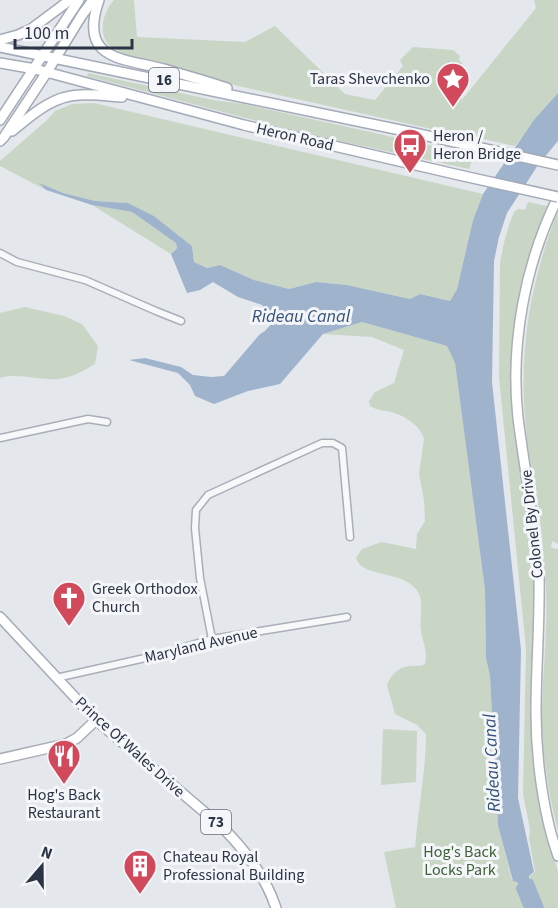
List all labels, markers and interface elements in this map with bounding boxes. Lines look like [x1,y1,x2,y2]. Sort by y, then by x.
scale bar [15,12,132,50]
text: 100 m [24,21,69,46]
place icon: Taras Shevchenko [435,61,471,108]
road number: 16 [149,68,179,92]
place label: Taras Shevchenko [310,68,430,90]
street label: Heron Road [254,117,336,157]
place label: Heron / Heron Bridge [433,125,521,165]
bus stop icon: Heron / Heron Bridge [392,127,428,174]
water label: Rideau Canal [252,304,351,329]
street label: Colonel By Drive [515,469,549,579]
place label: Greek Orthodox Church [92,578,198,618]
church icon: Greek Orthodox Church [51,580,87,627]
street label: Maryland Avenue [142,621,260,669]
street label: Prince Of Wales Drive [70,692,190,802]
water label: Rideau Canal [477,713,507,813]
restaurant icon: Hog's Back Restaurant [46,738,82,785]
place label: Hog's Back Restaurant [27,784,101,824]
road number: 73 [201,810,231,834]
north arrow [12,836,72,896]
text: N [38,841,56,865]
park label: Hog's Back Locks Park [423,841,497,881]
place label: Chateau Royal Professional Building [163,846,304,886]
building icon: Chateau Royal Professional Building [122,848,158,895]

